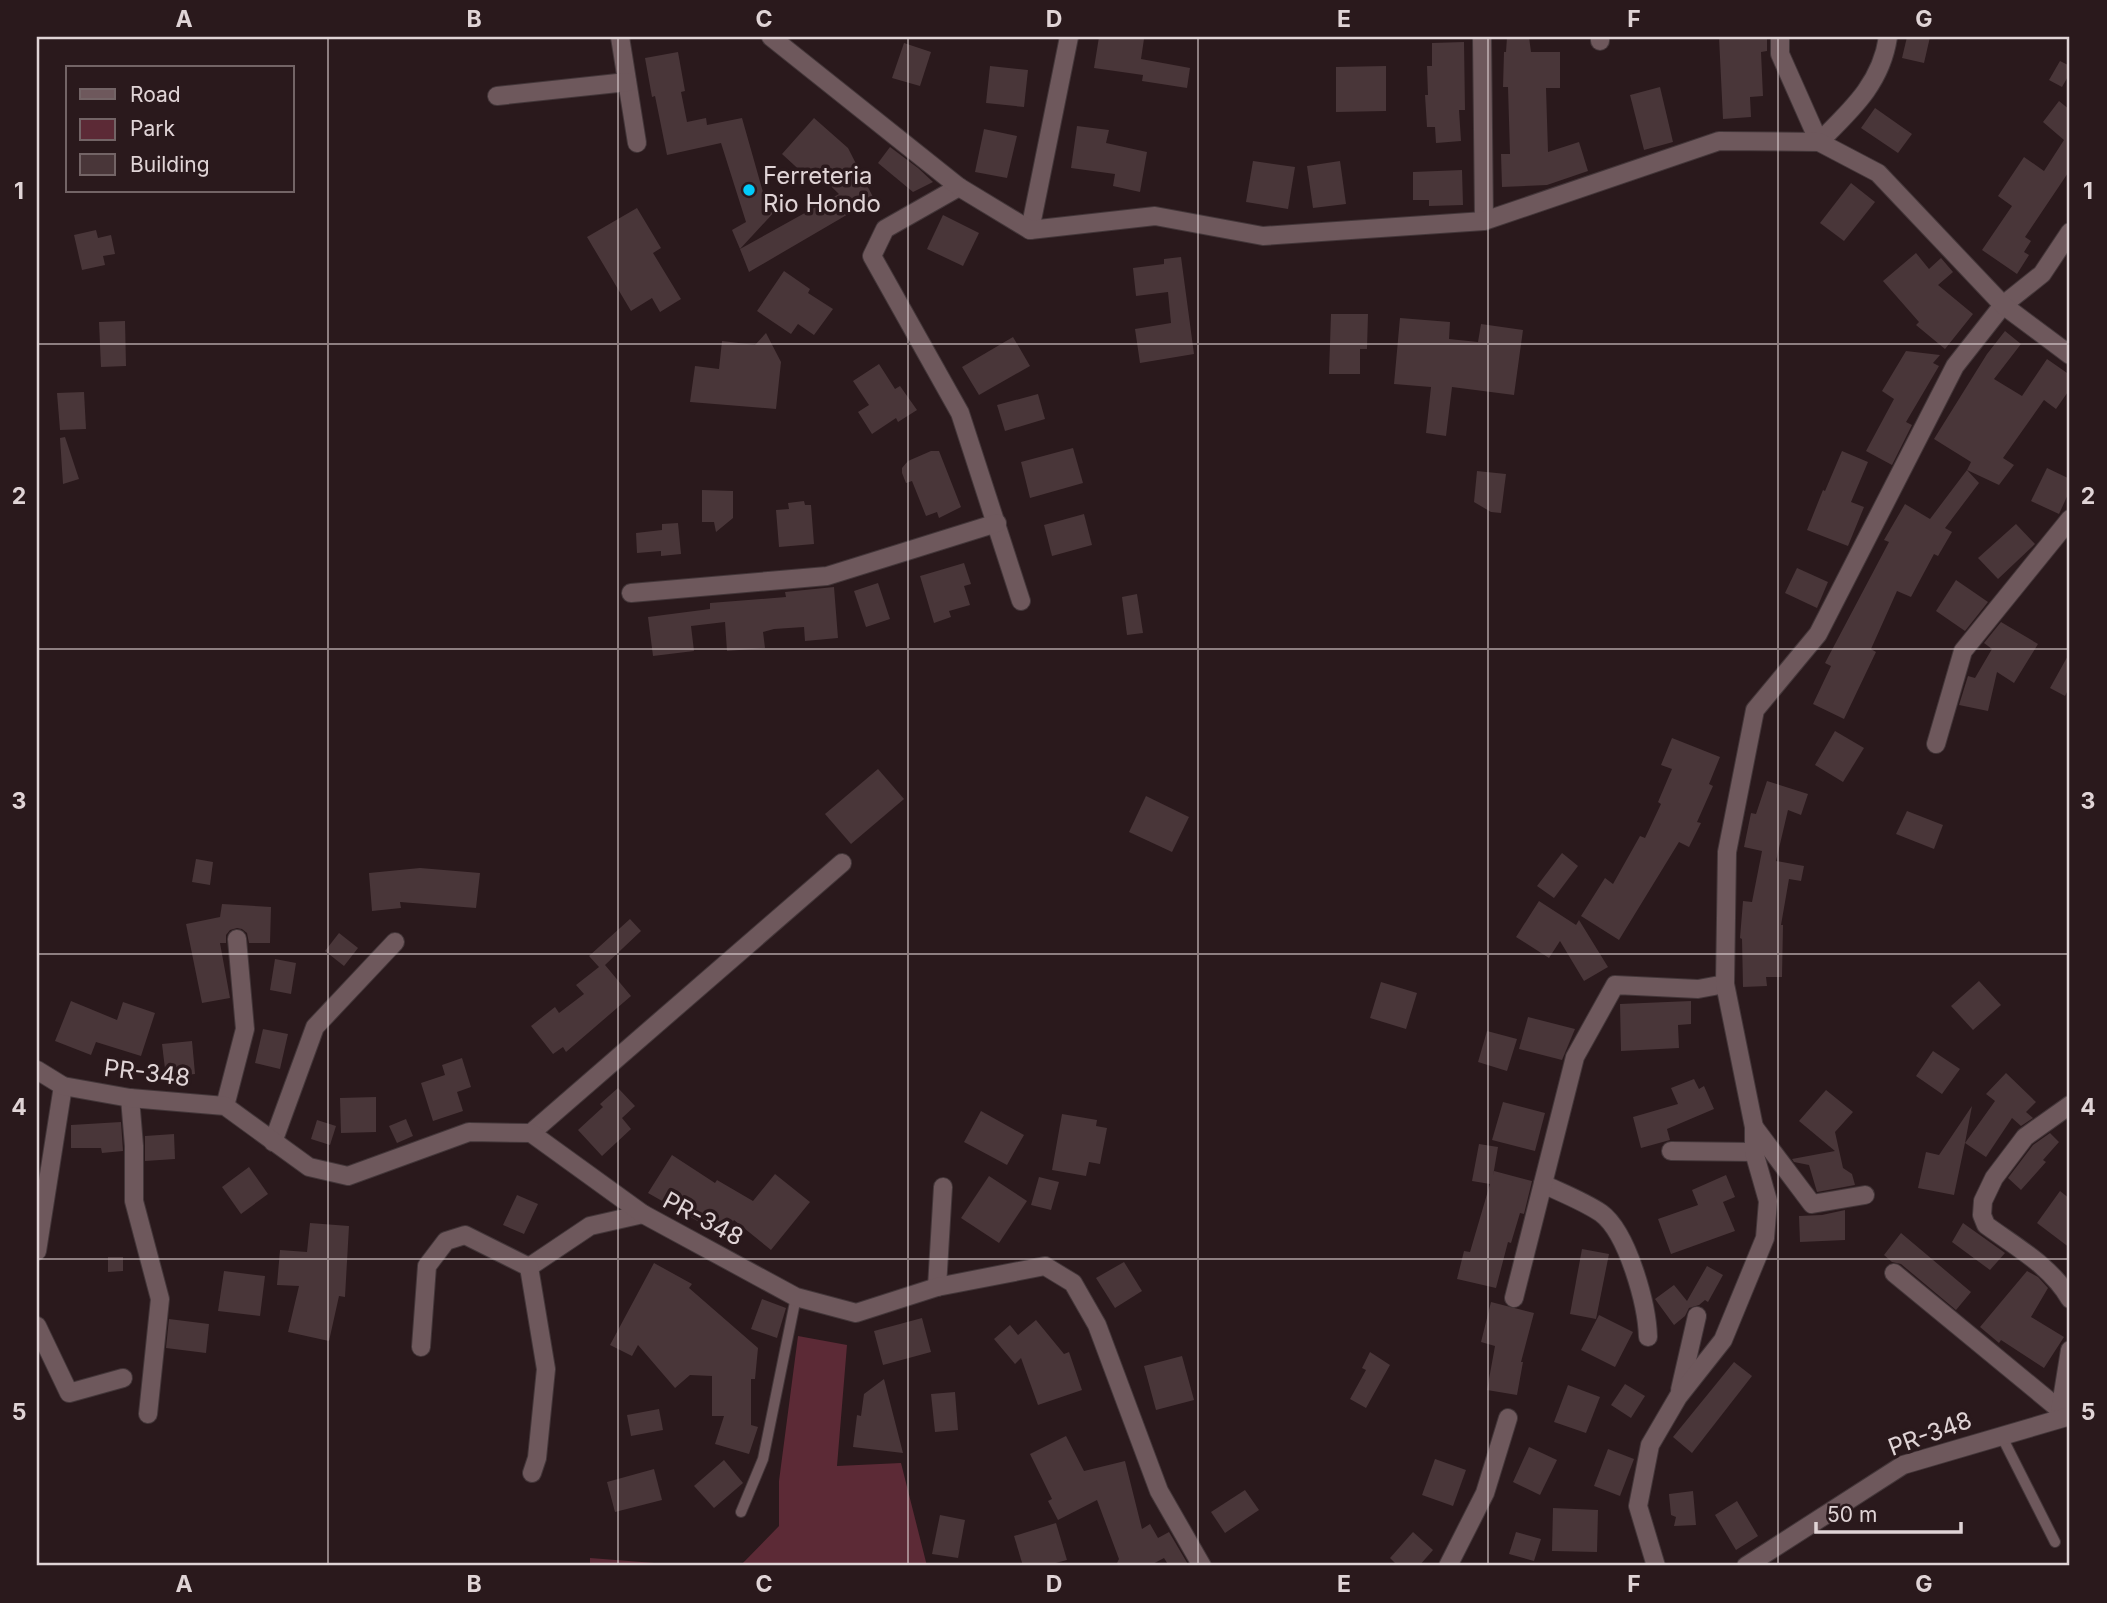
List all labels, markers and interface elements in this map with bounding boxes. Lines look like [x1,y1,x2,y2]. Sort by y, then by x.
text: A [175,5,193,33]
text: B [466,5,482,33]
text: C [755,5,773,33]
text: D [1046,5,1062,33]
text: E [1337,5,1351,33]
text: F [1627,5,1641,33]
text: G [1915,5,1933,33]
legend [66,66,294,192]
text: Road [130,82,181,107]
text: Park [130,116,175,141]
text: Building [130,152,210,177]
place label: Ferreteria Rio Hondo [763,161,881,218]
text: 1 [14,177,24,205]
text: 1 [2083,177,2093,205]
marker: Ferreteria Rio Hondo [741,182,757,198]
text: 2 [12,482,26,510]
text: 2 [2081,482,2095,510]
text: 3 [12,787,26,815]
text: 3 [2081,787,2095,815]
street label: PR-348 [102,1053,192,1092]
text: 4 [11,1093,27,1121]
text: 4 [2080,1093,2096,1121]
street label: PR-348 [658,1185,748,1252]
text: 5 [12,1398,26,1426]
text: 5 [2081,1398,2095,1426]
street label: PR-348 [1884,1405,1976,1462]
scale bar [1816,1491,1962,1535]
text: 50 m [1827,1502,1877,1527]
text: A [175,1570,193,1598]
text: B [466,1570,482,1598]
text: C [755,1570,773,1598]
text: D [1046,1570,1062,1598]
text: E [1337,1570,1351,1598]
text: F [1627,1570,1641,1598]
text: G [1915,1570,1933,1598]

